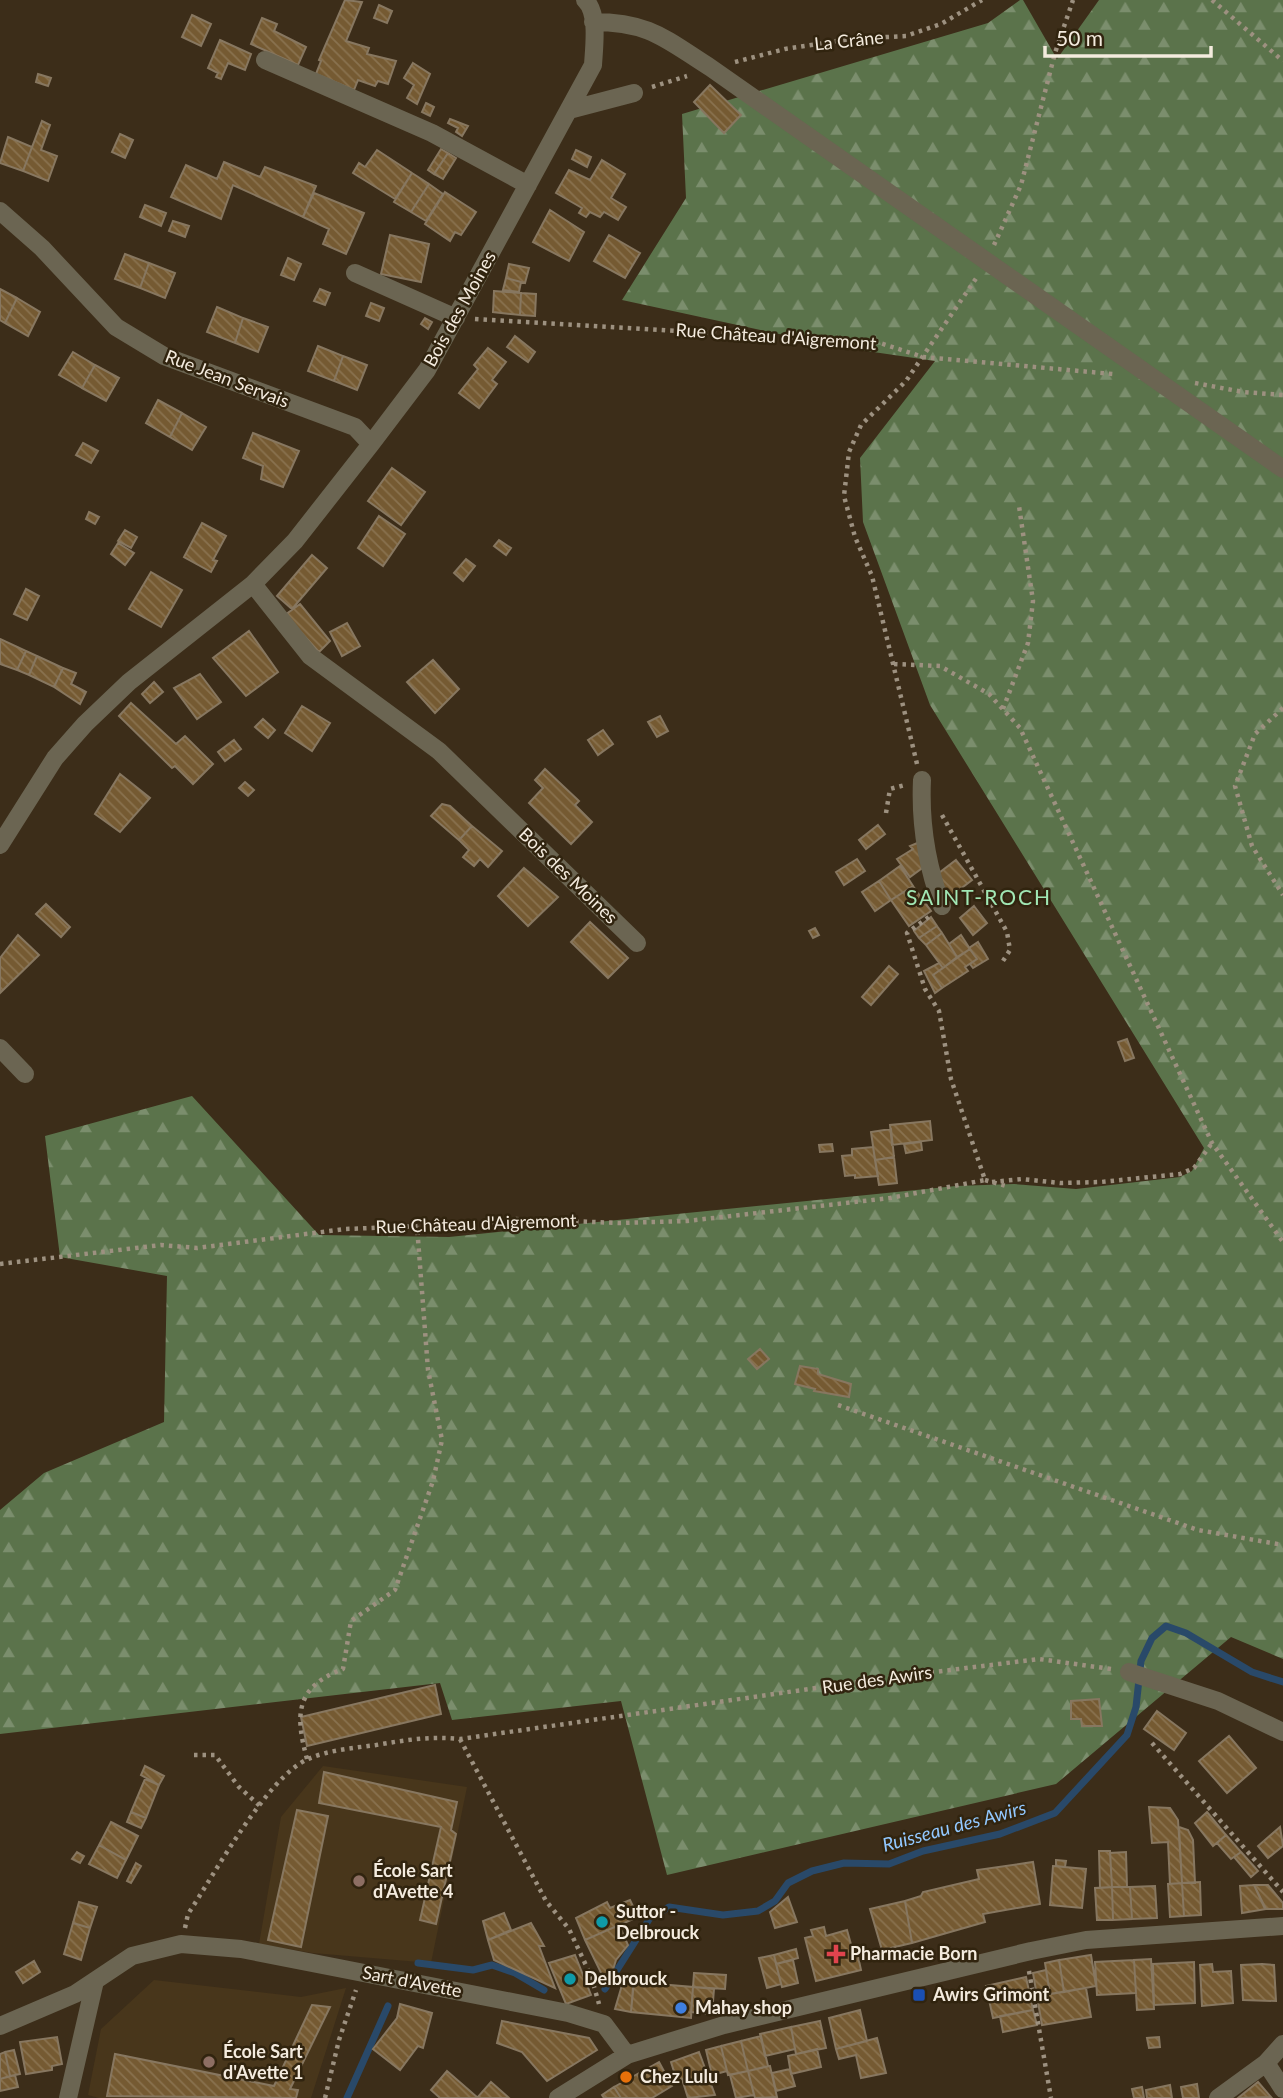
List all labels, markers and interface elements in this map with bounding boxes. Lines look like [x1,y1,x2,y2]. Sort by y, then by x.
scale bar [1045,14,1211,58]
street label: La Crâne [813,25,885,55]
text: 50 m [1056,25,1103,50]
street label: Bois des Moines [418,247,500,370]
street label: Rue Château d'Aigremont [675,318,878,354]
street label: Rue Jean Servais [162,344,293,412]
street label: Bois des Moines [515,823,623,928]
district label: SAINT-ROCH [906,884,1052,909]
street label: Rue Château d'Aigremont [375,1208,577,1238]
street label: Rue des Awirs [820,1660,933,1698]
water label: Ruisseau des Awirs [879,1795,1029,1856]
place label: École Sart d'Avette 4 [373,1859,453,1902]
marker: École Sart d'Avette 4 [351,1873,367,1889]
place label: Suttor - Delbrouck [616,1900,699,1943]
marker: Suttor - Delbrouck [594,1914,610,1930]
place label: Pharmacie Born [850,1942,978,1964]
marker: Pharmacie Born [828,1946,844,1962]
street label: Sart d'Avette [361,1961,464,2001]
place label: Delbrouck [584,1967,667,1989]
marker: Delbrouck [562,1971,578,1987]
place label: Awirs Grimont [932,1983,1050,2005]
marker: Awirs Grimont [911,1987,927,2003]
place label: Mahay shop [695,1996,792,2018]
marker: Mahay shop [673,2000,689,2016]
place label: École Sart d'Avette 1 [223,2040,303,2083]
marker: École Sart d'Avette 1 [201,2054,217,2070]
place label: Chez Lulu [640,2065,718,2087]
marker: Chez Lulu [618,2069,634,2085]

